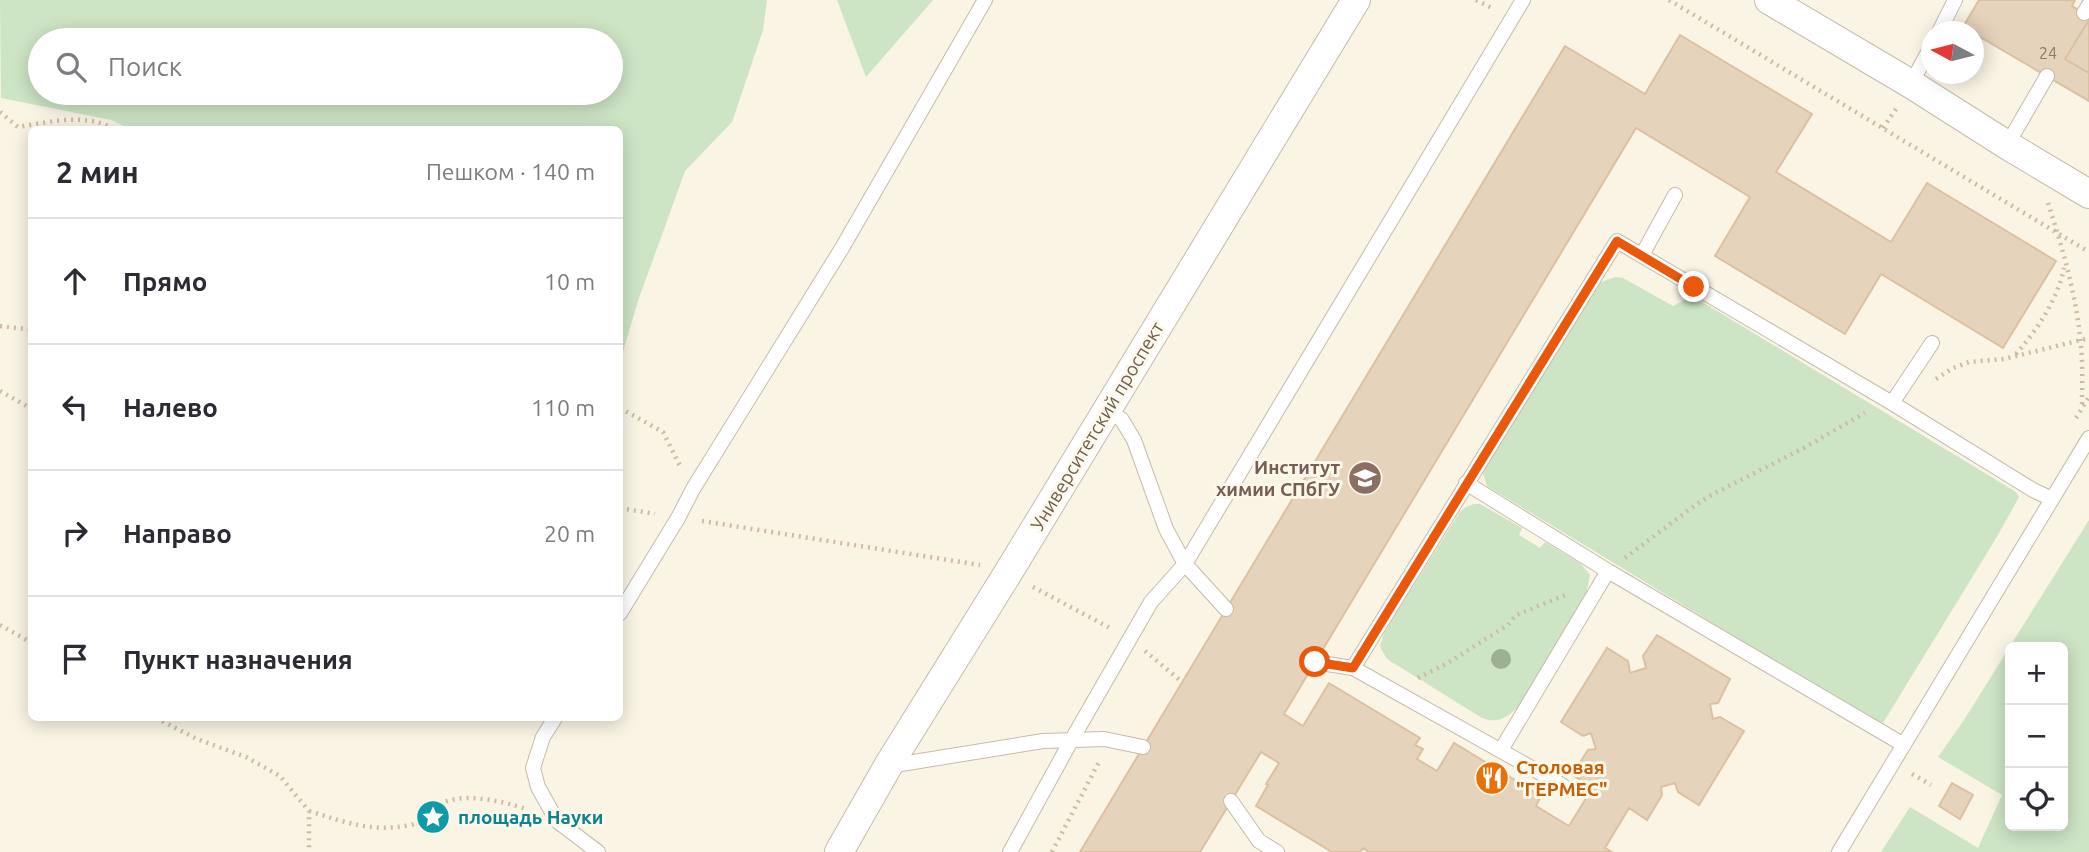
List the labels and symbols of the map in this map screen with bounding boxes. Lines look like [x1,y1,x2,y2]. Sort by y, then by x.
north arrow [1921,21,1984,84]
house number: 24 [2039,44,2057,62]
route end [1678,271,1709,302]
street label: Университетский проспект [1026,317,1168,534]
place label: Институт химии СПбГУ [1216,456,1340,500]
school or university icon: Институт химии СПбГУ [1346,459,1384,497]
route start [1299,646,1330,677]
place label: Столовая "ГЕРМЕС" [1516,756,1608,800]
restaurant icon: Столовая "ГЕРМЕС" [1473,759,1511,797]
place icon: площадь Науки [414,798,452,836]
place label: площадь Науки [458,806,603,828]

